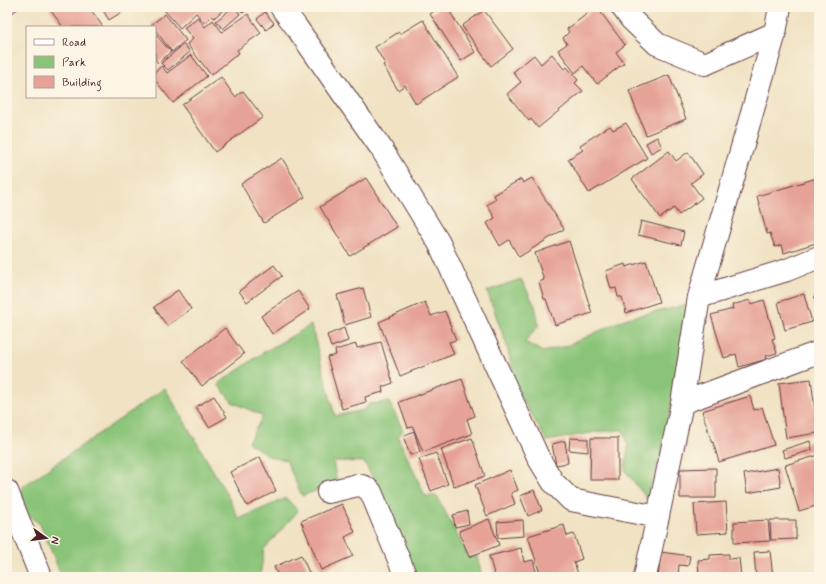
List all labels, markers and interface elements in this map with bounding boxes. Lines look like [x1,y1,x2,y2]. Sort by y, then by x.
legend [26,26,156,98]
text: Road [62,35,86,51]
text: Park [62,55,86,71]
text: Building [62,75,102,92]
north arrow [26,518,66,558]
text: N [47,535,62,545]

